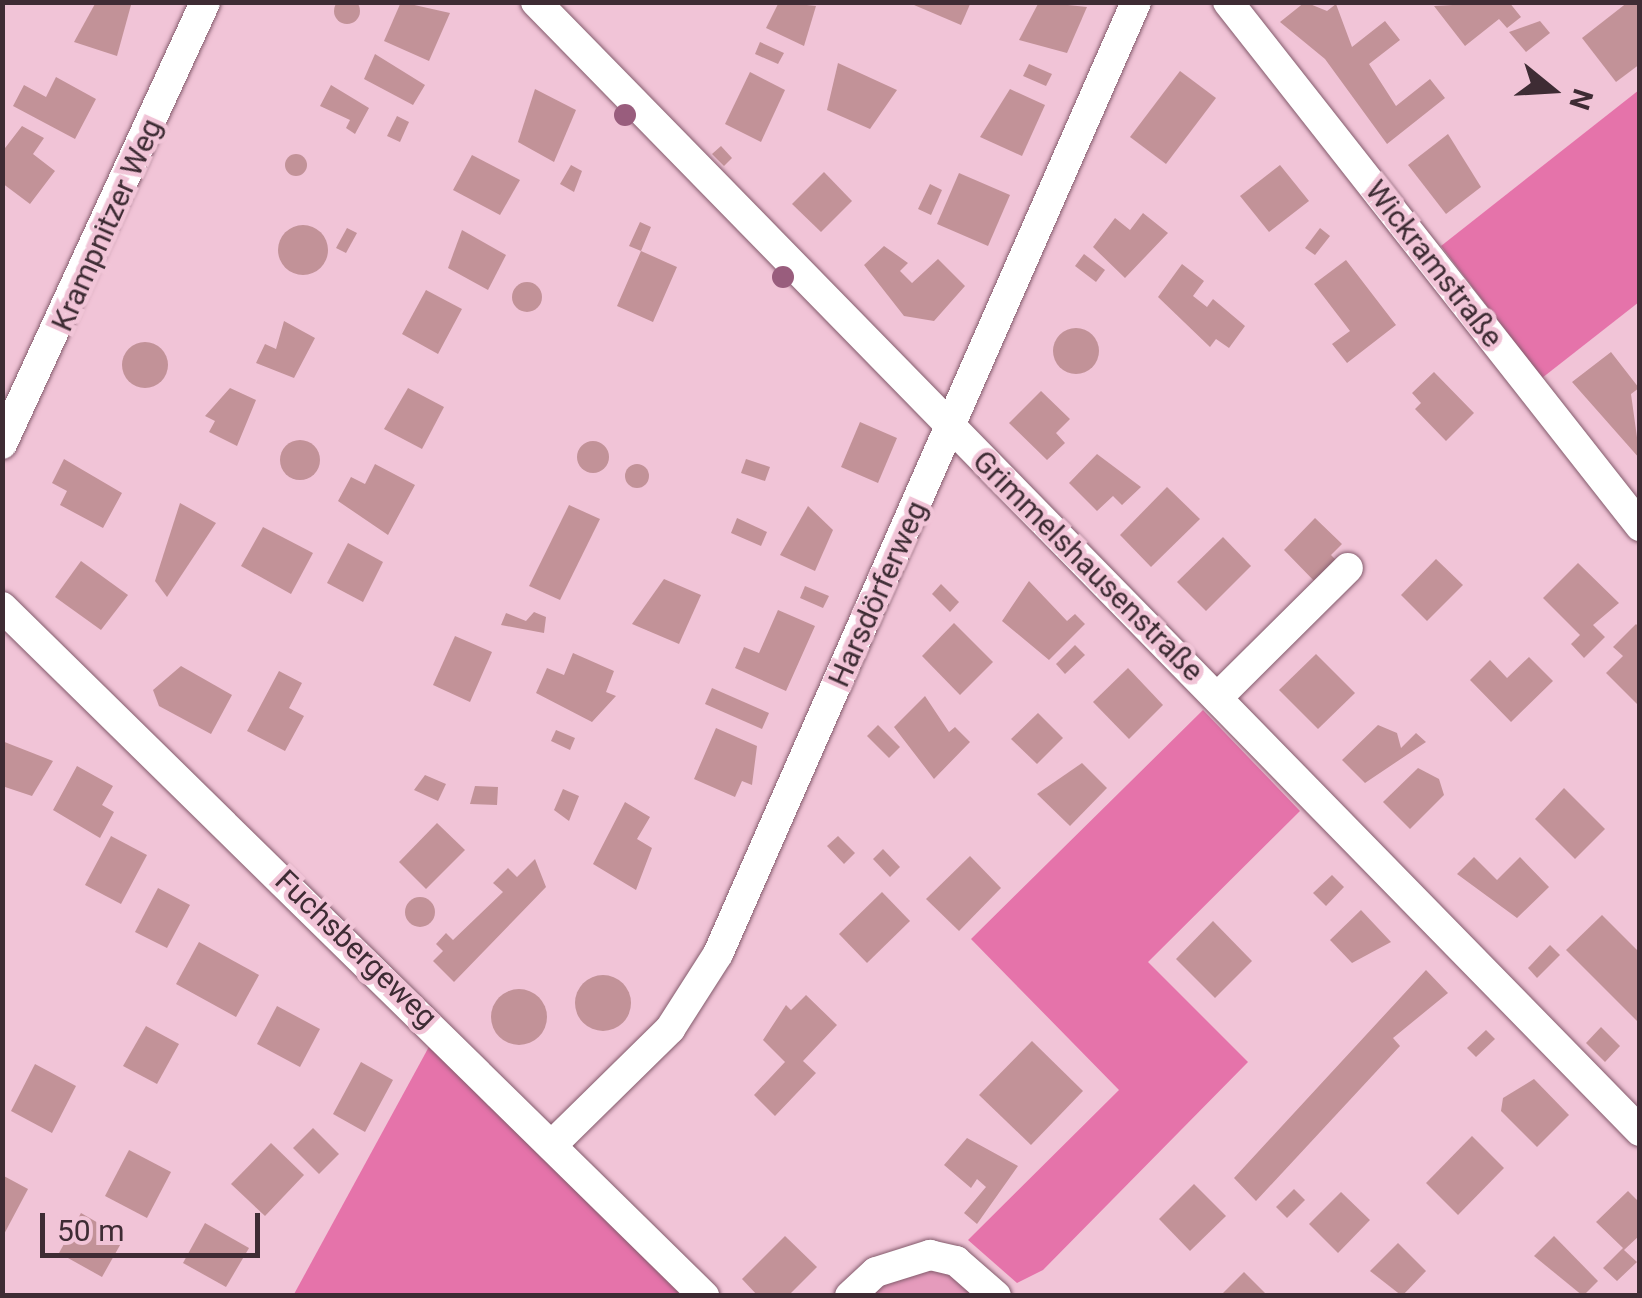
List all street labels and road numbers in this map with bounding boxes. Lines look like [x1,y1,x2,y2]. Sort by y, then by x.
street label: Krampnitzer Weg [44,113,170,337]
street label: Wickramstraße [1358,173,1510,355]
street label: Grimmelshausenstraße [965,443,1211,689]
street label: Harsdörferweg [821,496,935,692]
street label: Fuchsbergeweg [268,863,444,1035]

